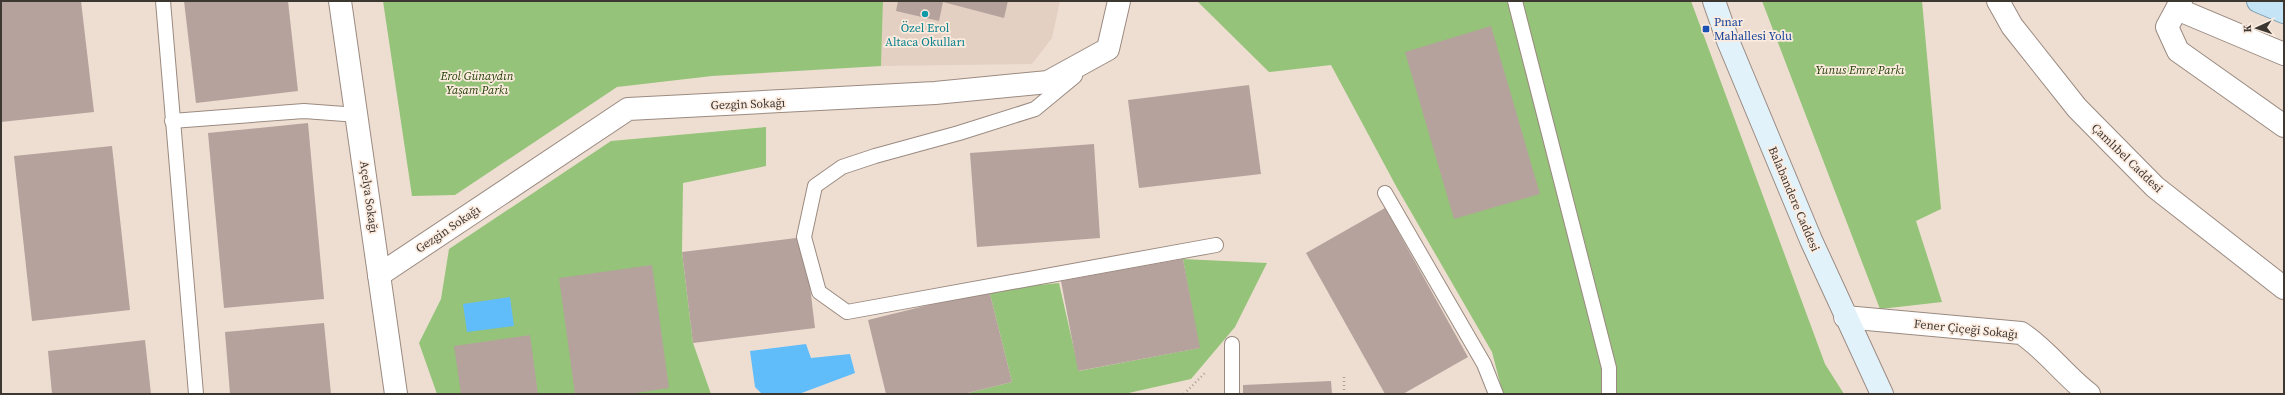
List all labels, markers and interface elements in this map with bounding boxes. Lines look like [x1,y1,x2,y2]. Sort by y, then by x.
north arrow [2237,8,2277,48]
marker: Özel Erol Altaca Okulları [920,9,930,19]
place label: Pınar Mahallesi Yolu [1714,14,1792,44]
place label: Özel Erol Altaca Okulları [885,20,965,50]
marker: Pınar Mahallesi Yolu [1701,24,1711,34]
text: K [2240,24,2255,33]
park label: Yunus Emre Parkı [1815,62,1905,78]
park label: Erol Günaydın Yaşam Parkı [440,68,514,98]
street label: Gezgin Sokağı [710,95,786,113]
street label: Çamlıbel Caddesi [2088,120,2166,196]
street label: Balabandere Caddesi [1765,144,1823,254]
street label: Açelya Sokağı [356,160,382,235]
street label: Gezgin Sokağı [413,201,484,256]
street label: Fener Çiçeği Sokağı [1913,316,2019,342]

